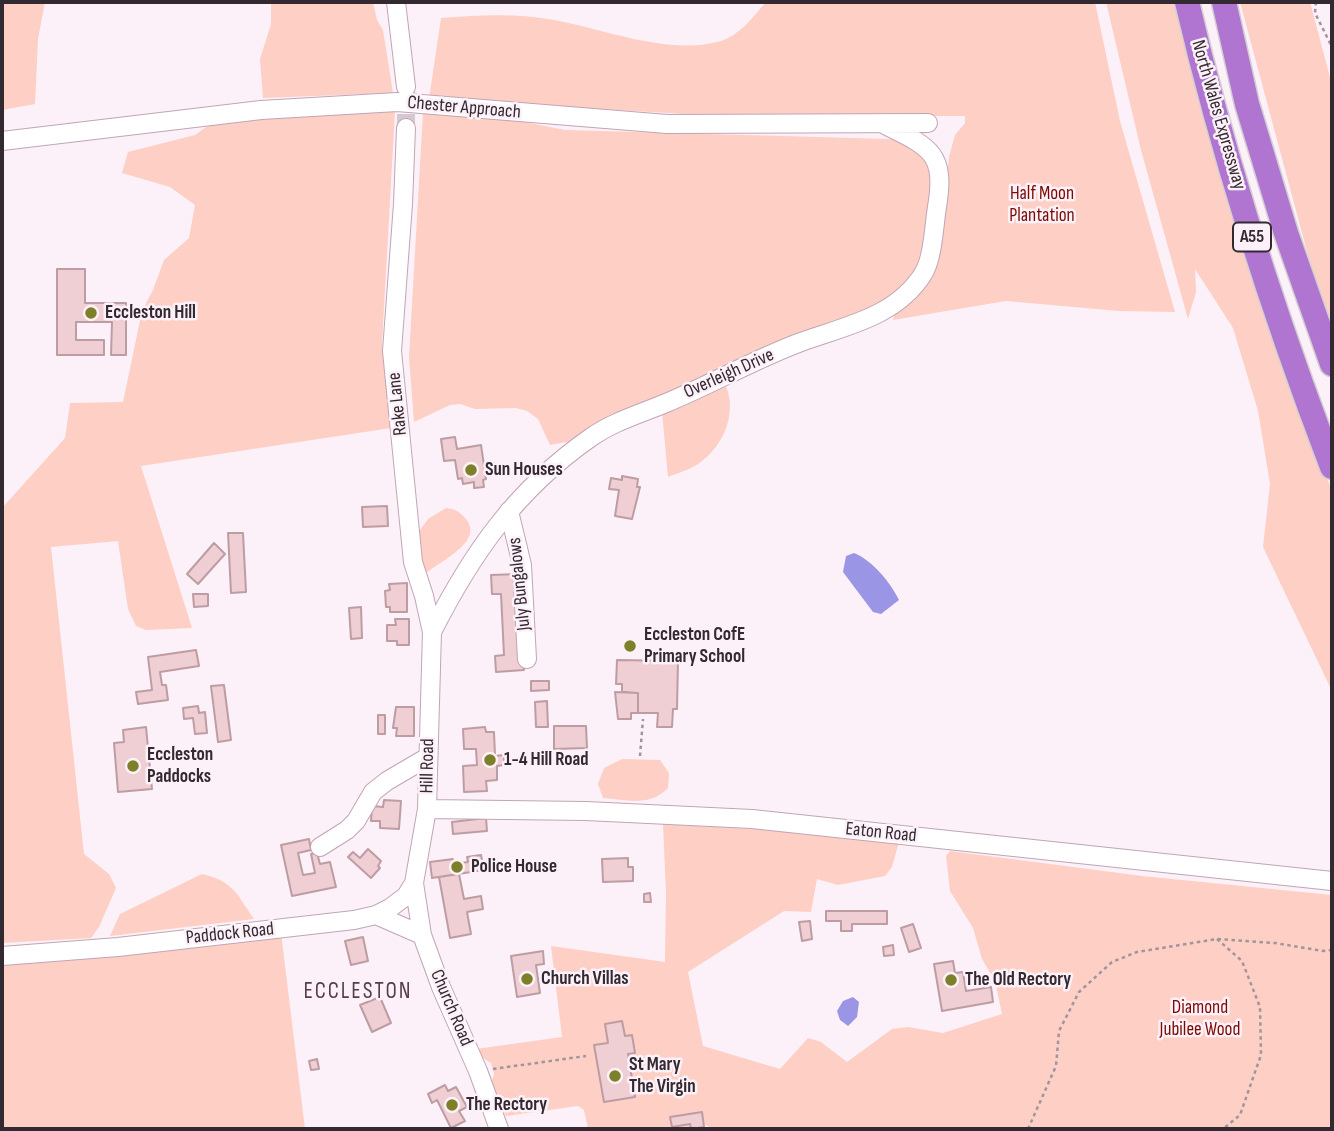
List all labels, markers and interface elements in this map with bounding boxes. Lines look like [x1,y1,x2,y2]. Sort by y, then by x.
street label: North Wales Expressway [1186,38,1250,192]
street label: Chester Approach [406,92,522,124]
park label: Half Moon Plantation [1009,183,1075,227]
road number: A55 [1233,222,1271,251]
place label: Eccleston Hill [105,302,196,324]
marker: Eccleston Hill [83,305,99,321]
street label: Overleigh Drive [680,344,778,404]
street label: Rake Lane [383,371,413,437]
place label: Sun Houses [485,459,563,481]
marker: Sun Houses [463,462,479,478]
street label: July Bungalows [504,536,536,632]
place label: Eccleston CofE Primary School [644,624,745,668]
marker: Eccleston CofE Primary School [622,638,638,654]
street label: Hill Road [416,738,440,794]
place label: Eccleston Paddocks [147,744,213,788]
place label: 1-4 Hill Road [504,749,589,771]
marker: 1-4 Hill Road [482,752,498,768]
marker: Eccleston Paddocks [125,758,141,774]
street label: Eaton Road [844,818,918,848]
place label: Police House [471,856,557,878]
marker: Police House [449,859,465,875]
street label: Paddock Road [185,918,275,950]
street label: Church Road [425,966,477,1050]
place label: Church Villas [541,968,629,990]
place label: The Old Rectory [965,969,1071,991]
marker: Church Villas [519,971,535,987]
marker: The Old Rectory [943,972,959,988]
district label: ECCLESTON [305,978,411,1006]
park label: Diamond Jubilee Wood [1160,997,1240,1041]
place label: St Mary The Virgin [629,1054,696,1098]
marker: St Mary The Virgin [607,1068,623,1084]
place label: The Rectory [466,1094,547,1116]
marker: The Rectory [444,1097,460,1113]

